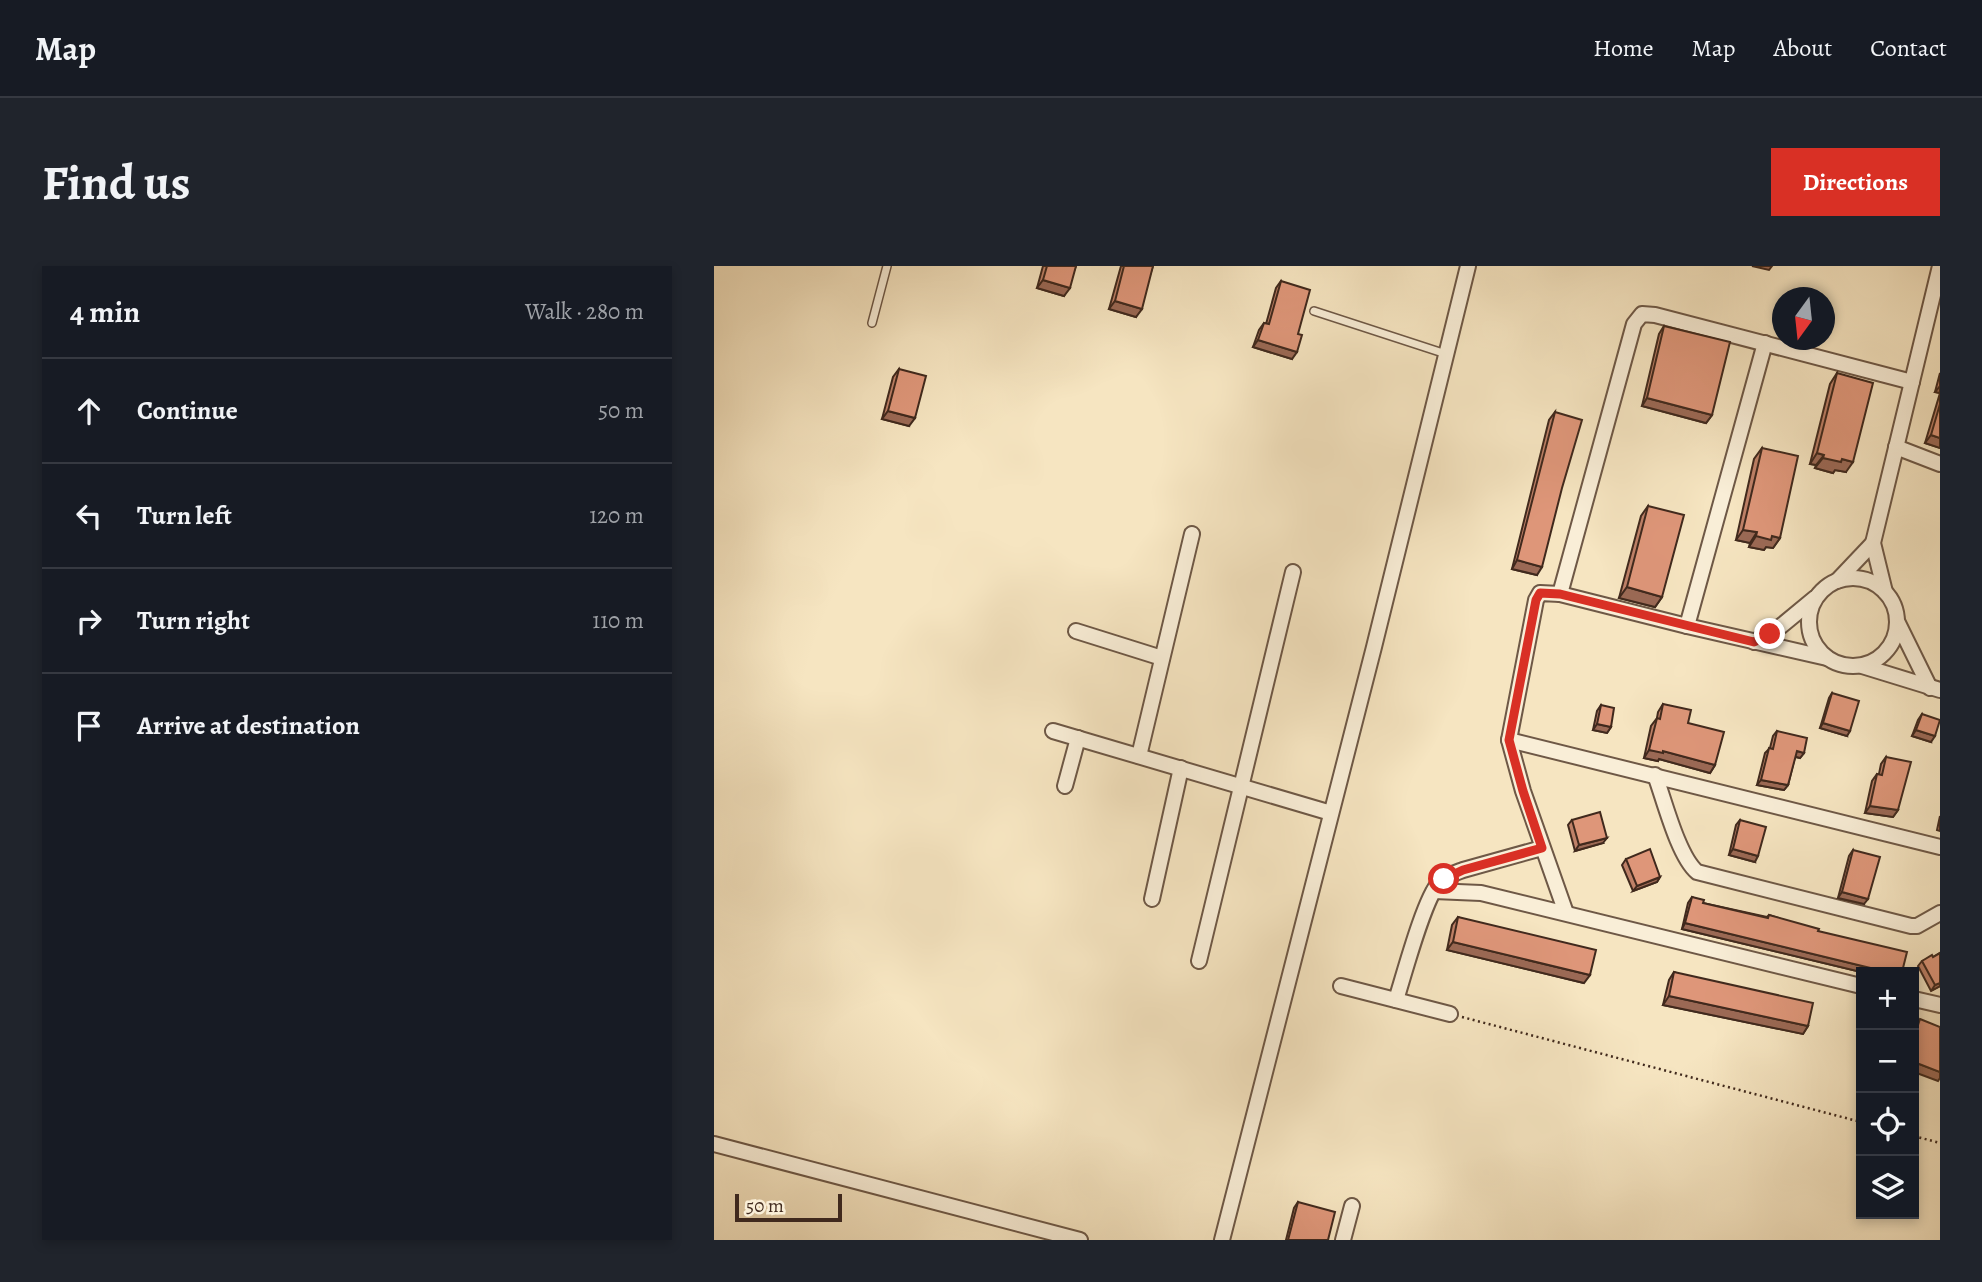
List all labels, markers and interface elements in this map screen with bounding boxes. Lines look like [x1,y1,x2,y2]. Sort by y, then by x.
text: Map [35,26,96,71]
text: Home [1593,32,1654,64]
text: Map [1692,32,1736,64]
text: About [1774,32,1832,64]
text: Contact [1870,32,1947,64]
button: Directions [1771,148,1940,216]
text: Find us [42,149,190,216]
north arrow [1772,287,1835,350]
text: 4 min [70,292,140,332]
text: Walk · 280 m [525,296,644,327]
icon: ahead [70,392,108,430]
text: Continue [137,393,238,428]
text: 50 m [598,395,644,426]
icon: left [70,497,108,535]
text: Turn left [137,498,232,533]
text: 120 m [589,500,644,531]
icon: right [70,602,108,640]
text: Turn right [137,603,250,638]
text: 110 m [592,605,644,636]
route end [1754,618,1785,649]
icon: arrive [70,707,108,745]
text: Arrive at destination [137,708,360,743]
route start [1428,863,1459,894]
map controls [1856,967,1919,1219]
button: + [1856,967,1919,1030]
button: − [1856,1030,1919,1093]
button: locate [1856,1093,1919,1156]
button: layers [1856,1156,1919,1219]
scale bar [735,1191,842,1223]
text: 50 m [746,1193,784,1219]

